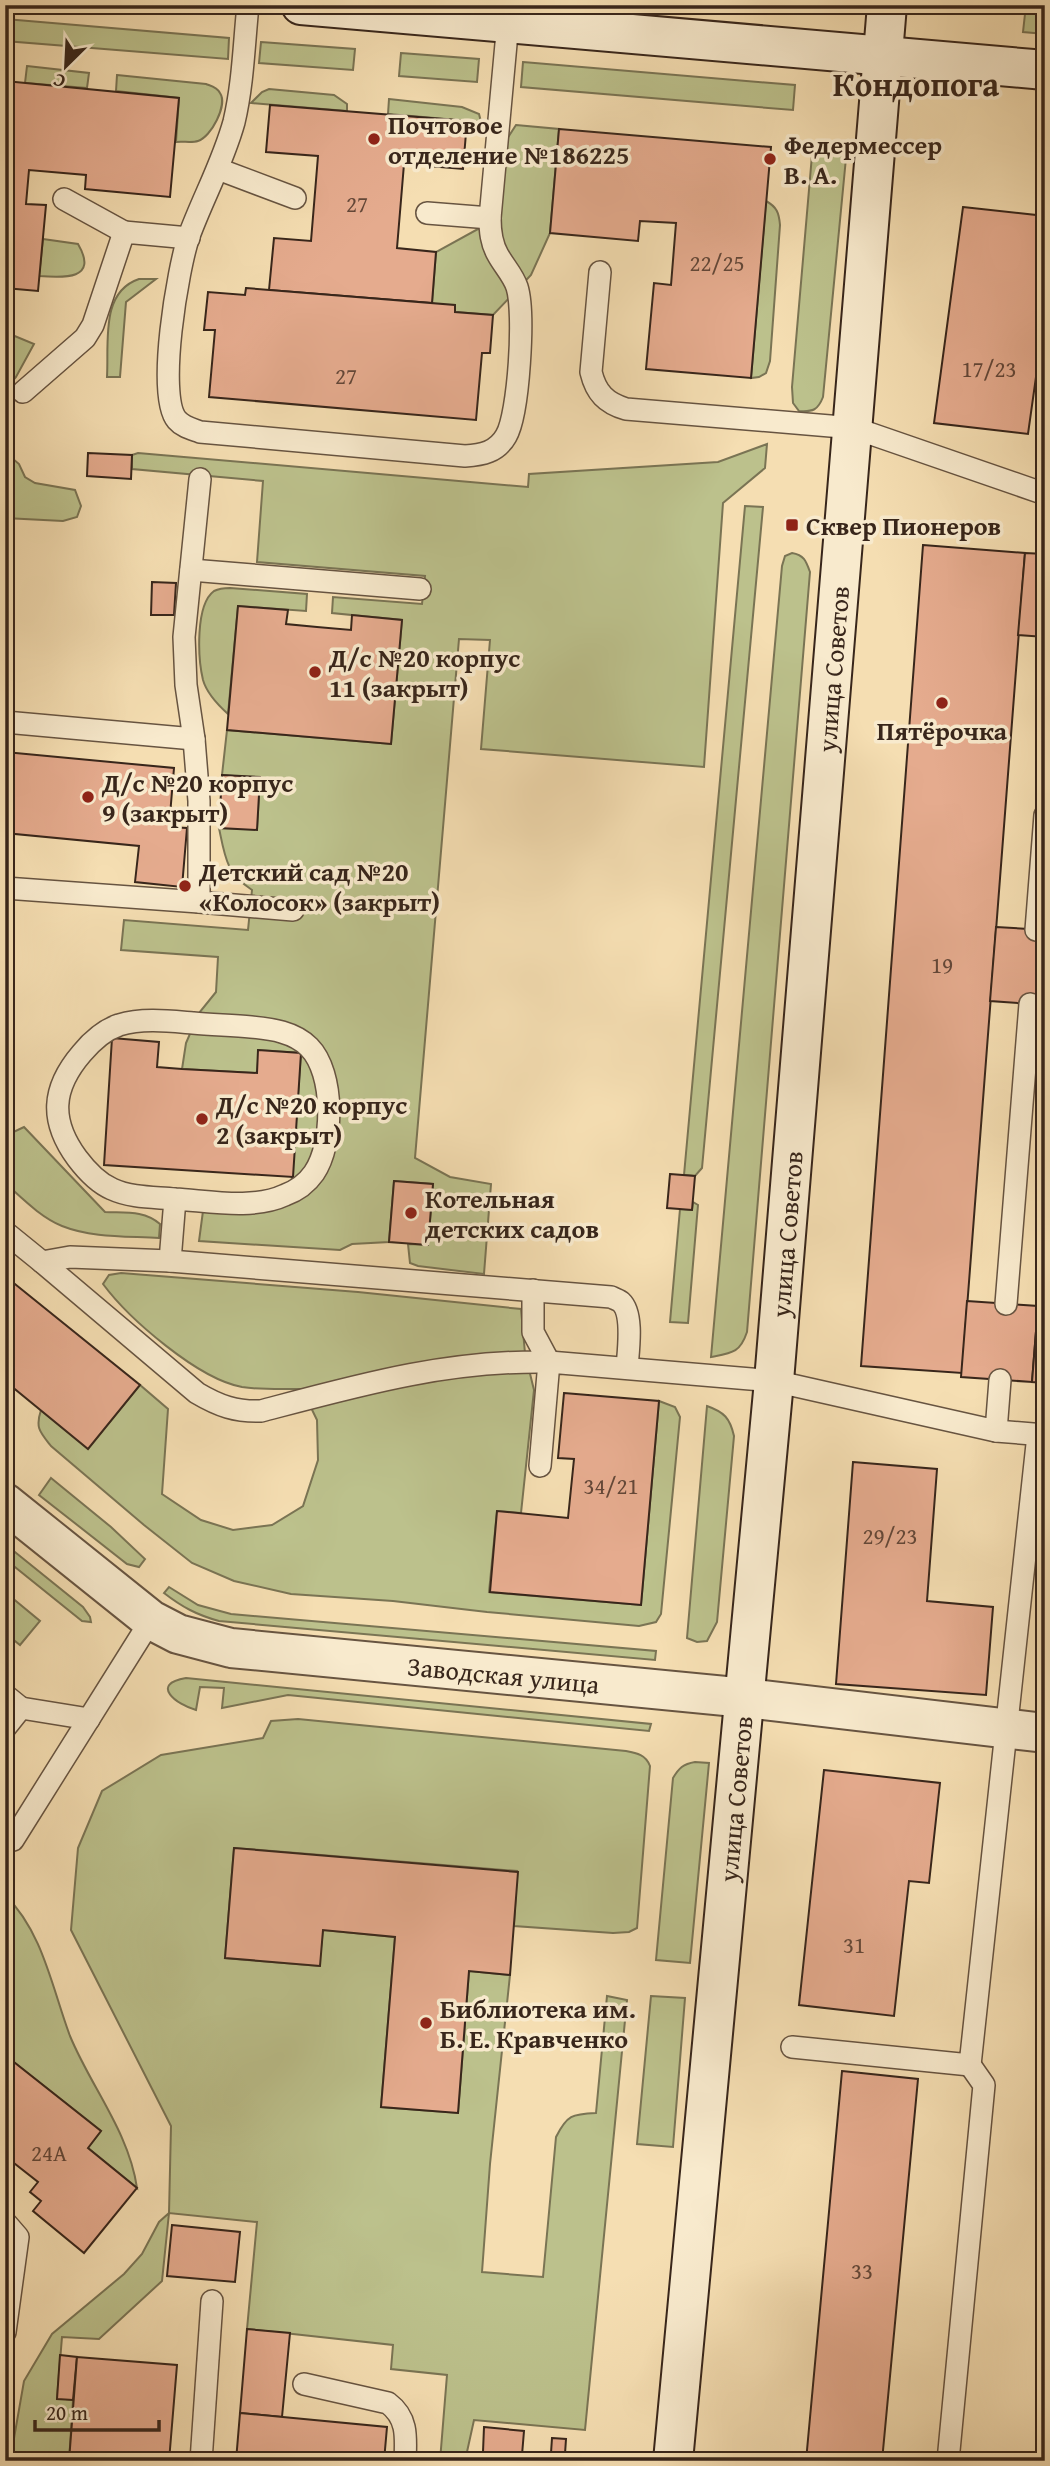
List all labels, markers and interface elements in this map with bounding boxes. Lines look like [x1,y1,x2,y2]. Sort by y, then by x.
north arrow [32,32,102,102]
district label: Кондопога [833,60,999,108]
text: С [48,66,70,97]
place label: Почтовое отделение №186225 [388,105,630,174]
place label: Федермессер В. А. [784,125,942,194]
marker: Почтовое отделение №186225 [366,131,382,147]
marker: Федермессер В. А. [762,151,778,167]
house number: 27 [346,187,368,220]
house number: 22/25 [689,246,745,279]
house number: 17/23 [961,352,1017,385]
house number: 27 [335,359,357,392]
place label: Сквер Пионеров [806,506,1001,545]
marker: Сквер Пионеров [784,517,800,533]
street label: улица Советов [806,584,859,755]
place label: Д/с №20 корпус 11 (закрыт) [328,638,520,707]
marker: Д/с №20 корпус 11 (закрыт) [307,664,323,680]
marker: Пятёрочка [934,695,950,711]
place label: Пятёрочка [877,711,1008,750]
place label: Д/с №20 корпус 9 (закрыт) [101,763,293,832]
marker: Д/с №20 корпус 9 (закрыт) [80,789,96,805]
place label: Детский сад №20 «Колосок» (закрыт) [198,852,440,921]
marker: Детский сад №20 «Колосок» (закрыт) [177,878,193,894]
house number: 19 [931,948,953,981]
place label: Д/с №20 корпус 2 (закрыт) [215,1085,407,1154]
marker: Д/с №20 корпус 2 (закрыт) [194,1111,210,1127]
street label: улица Советов [760,1149,812,1320]
place label: Котельная детских садов [425,1179,599,1248]
marker: Котельная детских садов [403,1205,419,1221]
house number: 34/21 [583,1469,639,1502]
house number: 29/23 [862,1519,918,1552]
street label: Заводская улица [406,1646,602,1703]
street label: улица Советов [708,1714,762,1885]
house number: 31 [843,1928,865,1961]
place label: Библиотека им. Б. Е. Кравченко [440,1989,636,2058]
marker: Библиотека им. Б. Е. Кравченко [418,2015,434,2031]
house number: 24А [31,2136,67,2169]
house number: 33 [851,2254,873,2287]
scale bar [35,2389,159,2433]
text: 20 m [46,2397,88,2428]

